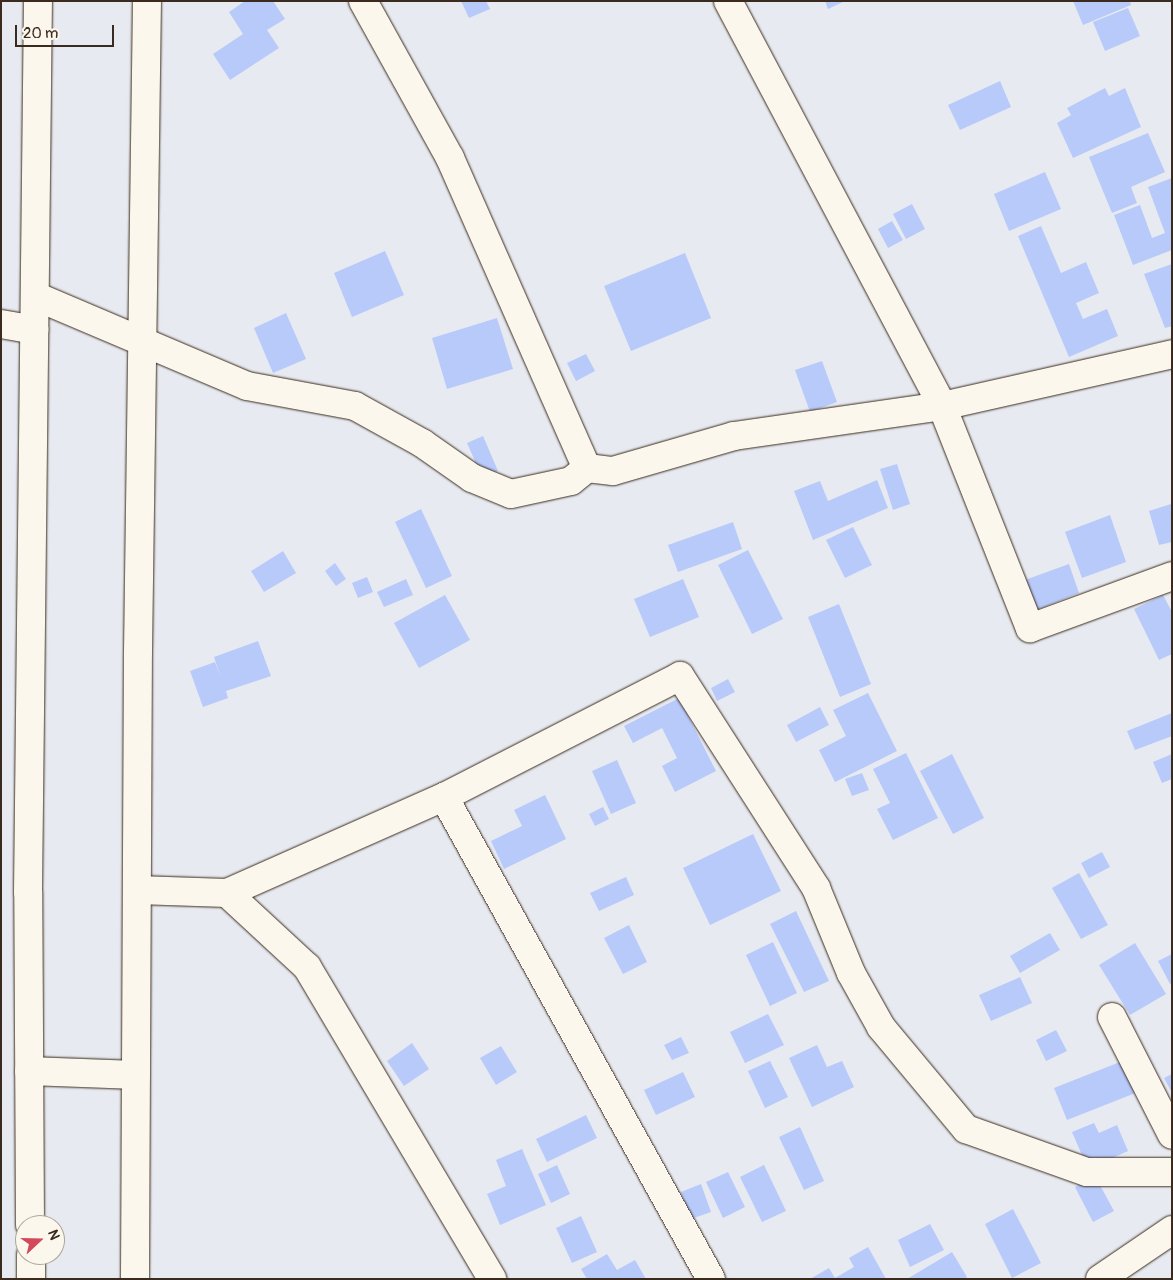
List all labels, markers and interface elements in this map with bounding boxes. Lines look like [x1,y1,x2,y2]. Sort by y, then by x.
scale bar [18,15,116,47]
text: 20 m [23,24,58,43]
north arrow [15,1215,65,1265]
text: N [44,1227,63,1242]

